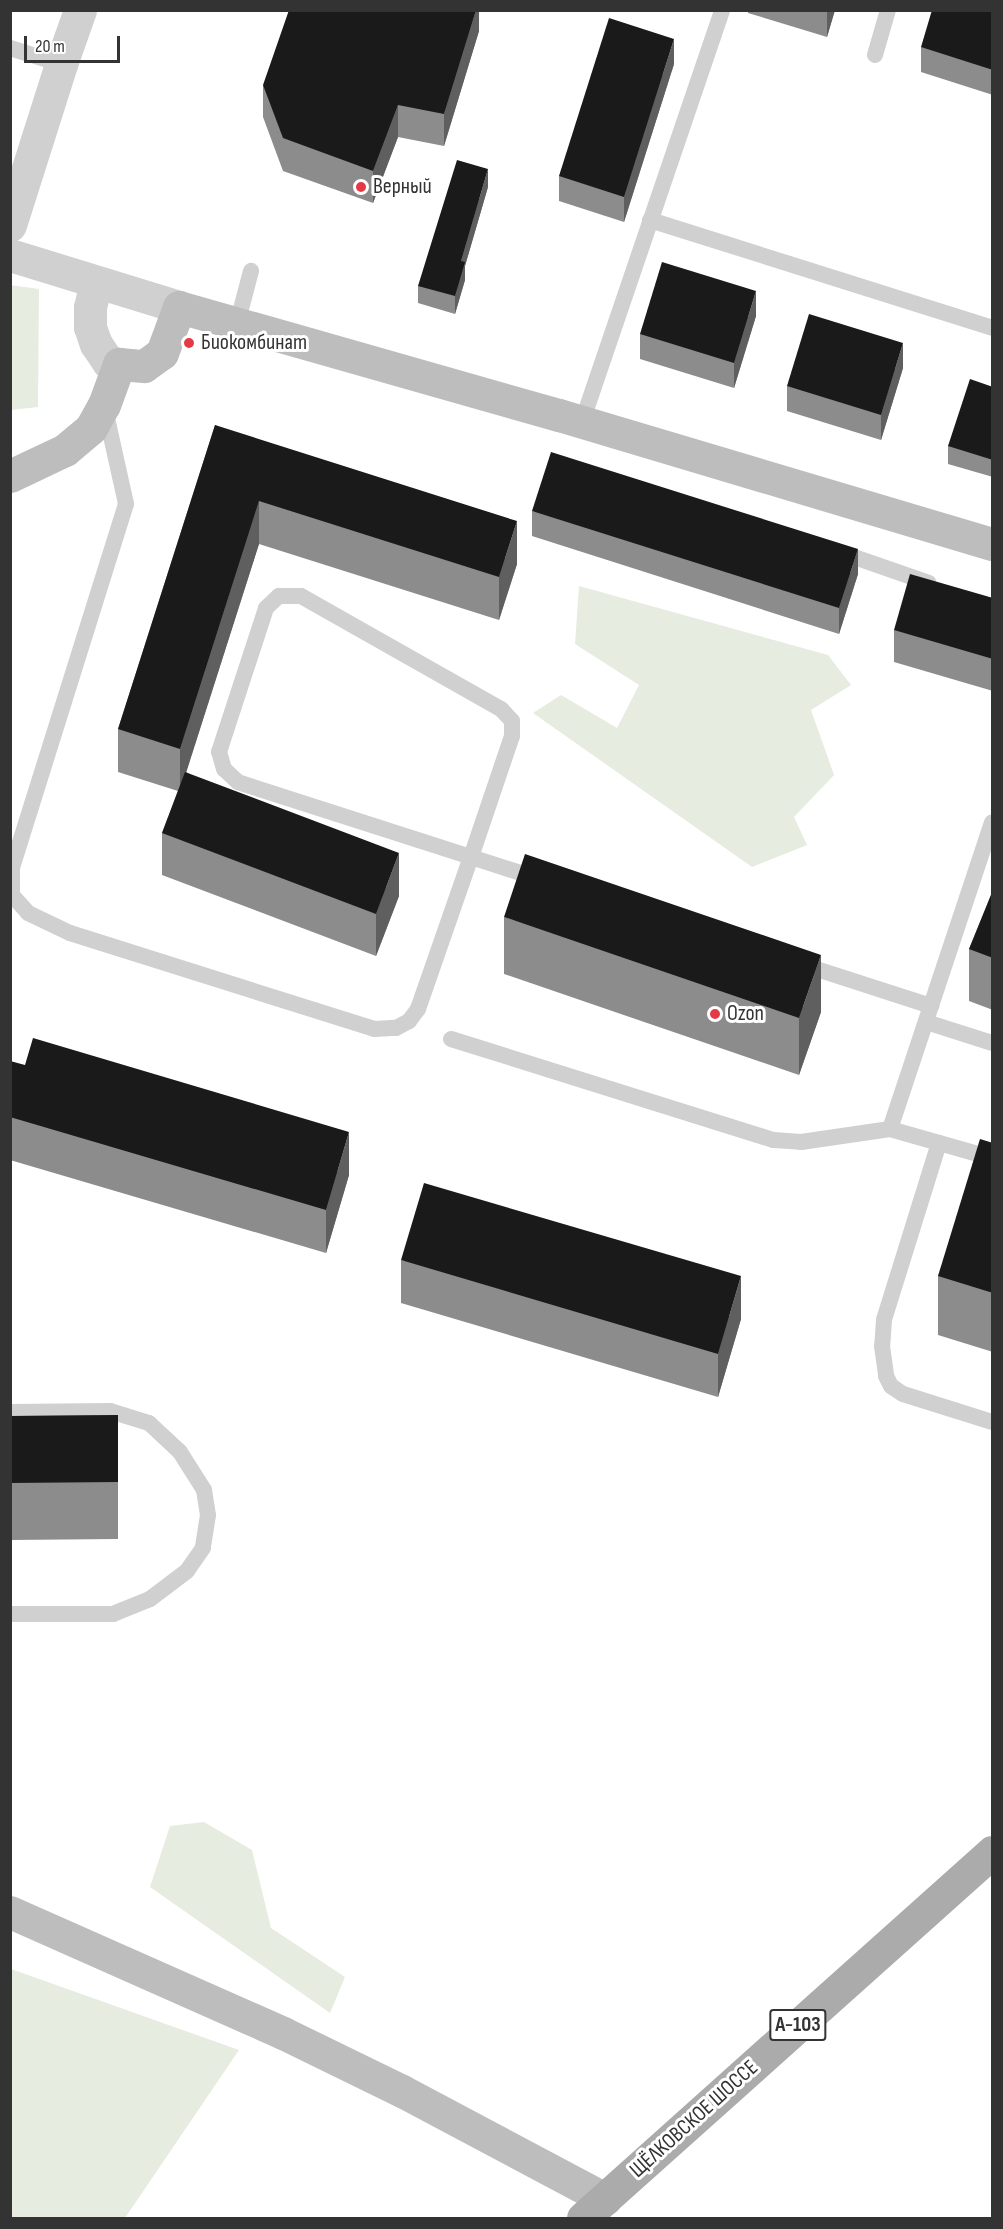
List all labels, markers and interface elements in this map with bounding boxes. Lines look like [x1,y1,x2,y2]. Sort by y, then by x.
scale bar [27,24,123,62]
text: 20 m [35,36,65,57]
place label: Верный [373,174,432,200]
marker: Верный [354,180,368,194]
place label: Биокомбинат [201,330,307,356]
marker: Биокомбинат [182,336,196,350]
place label: Ozon [727,1001,764,1027]
marker: Ozon [708,1007,722,1021]
road number: А-103 [768,2007,828,2043]
street label: ЩЁЛКОВСКОЕ ШОССЕ [625,2055,763,2183]

